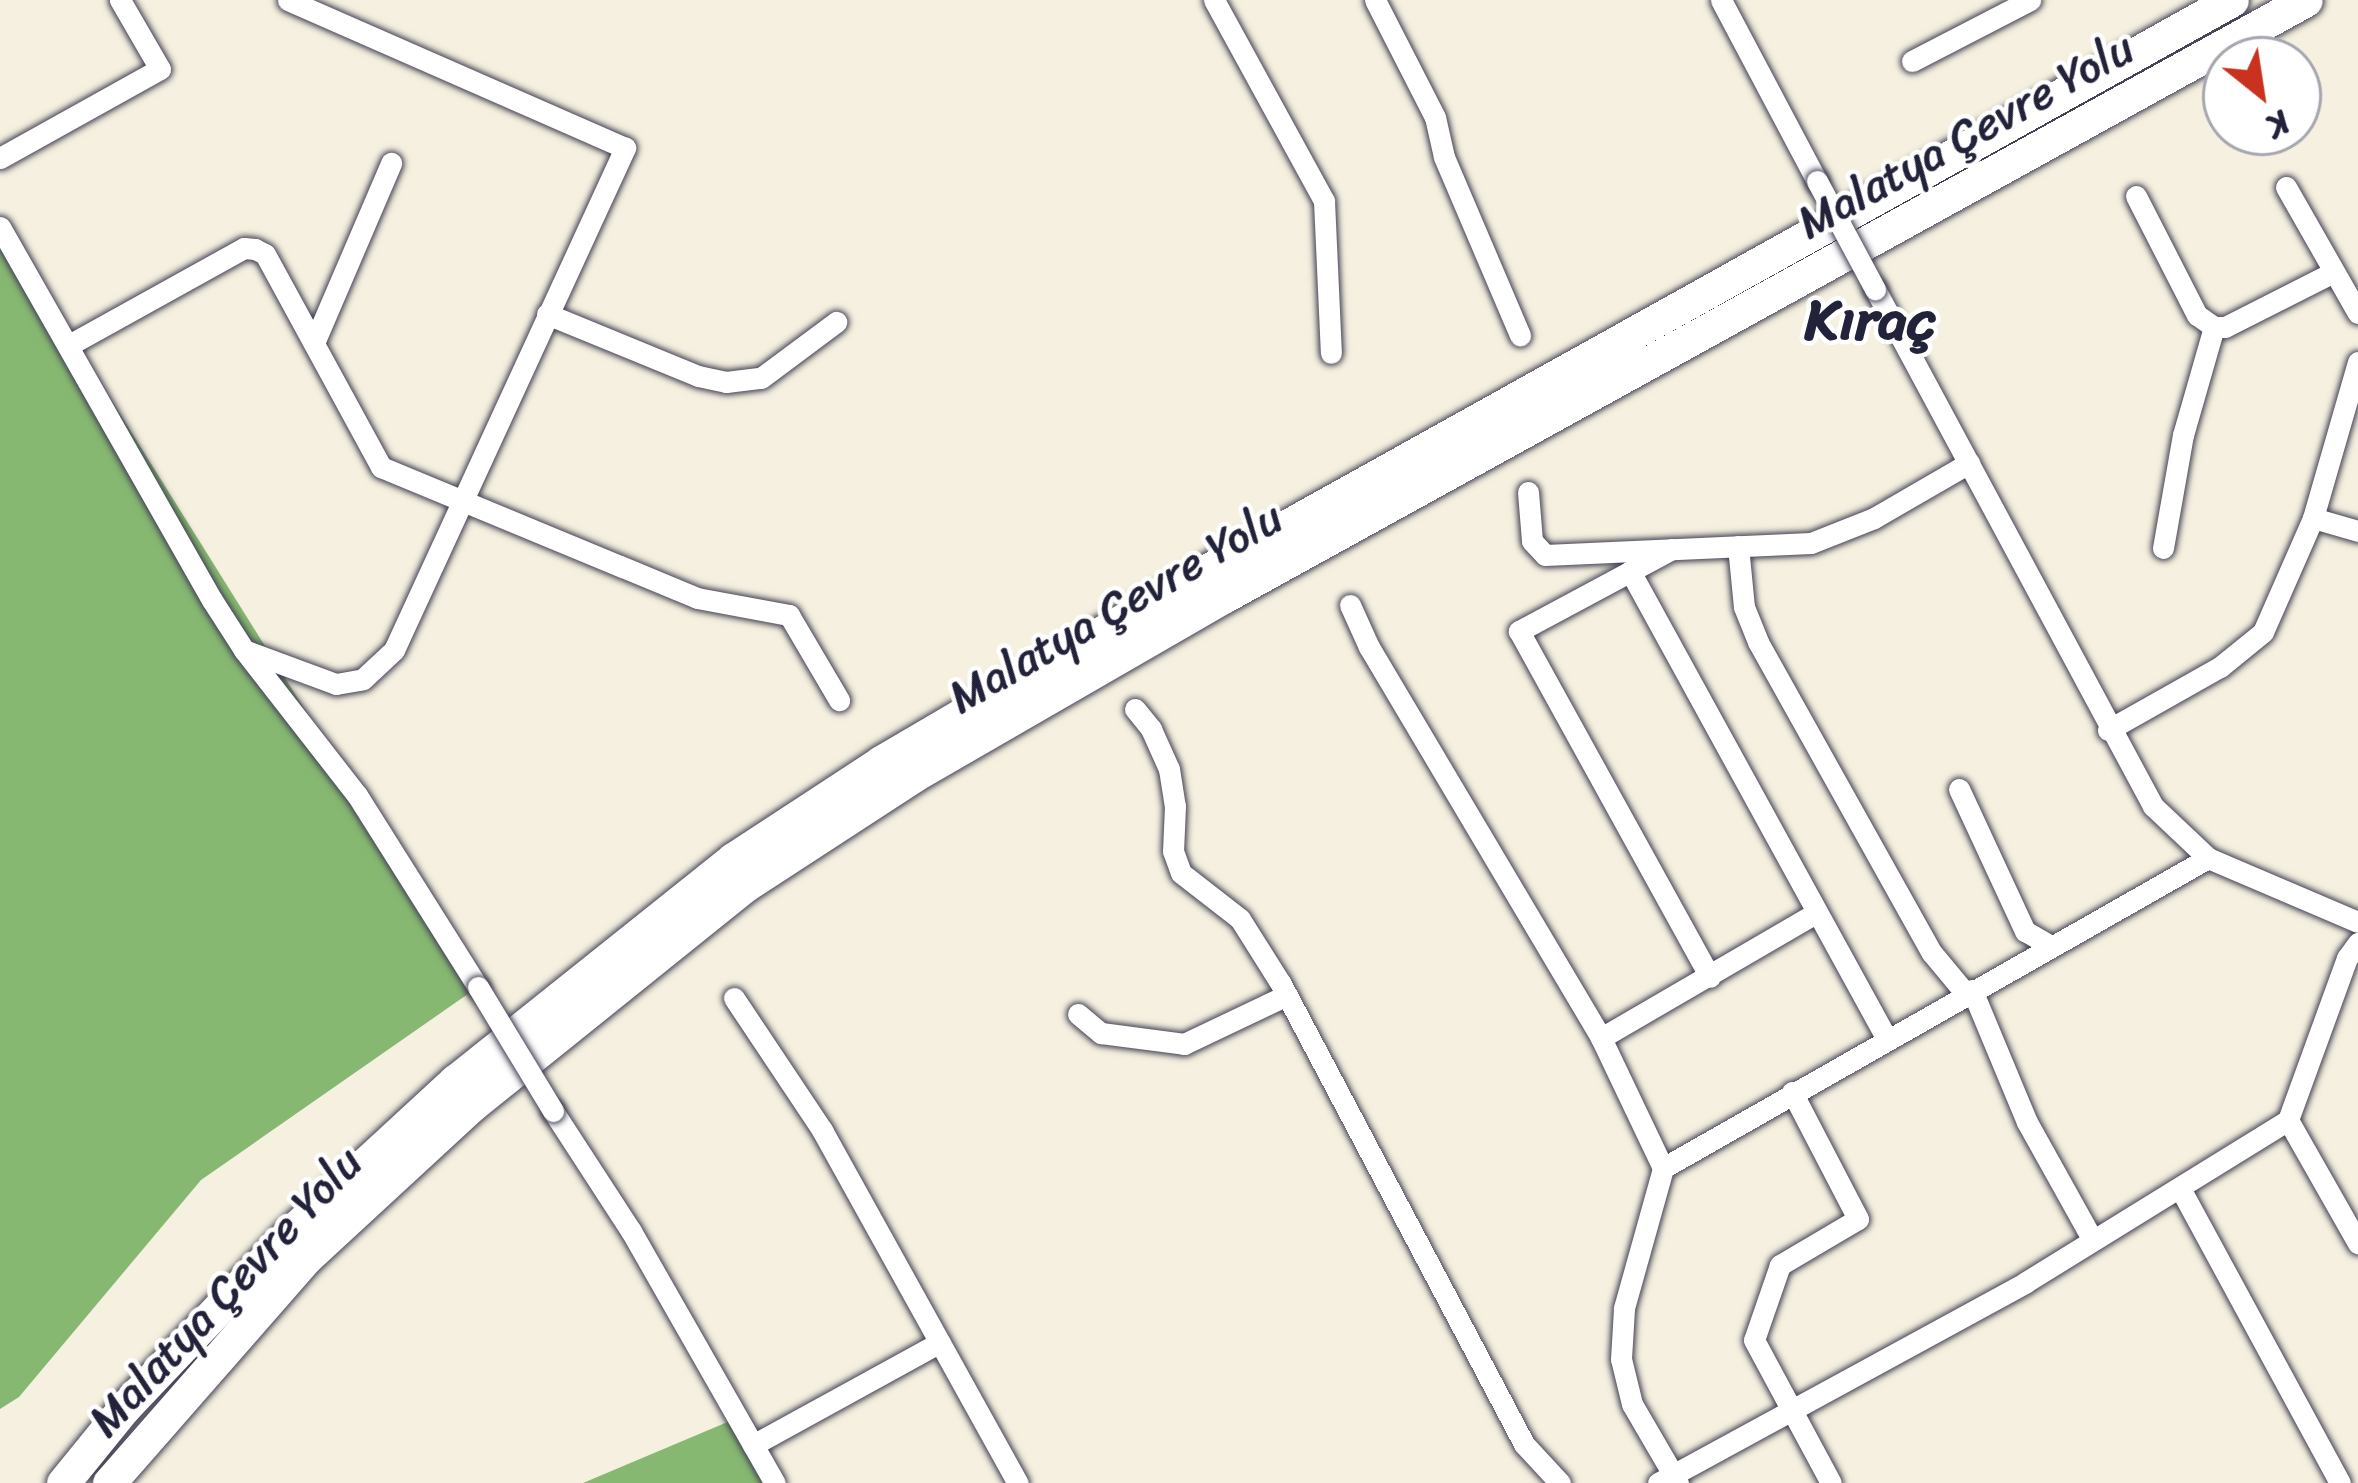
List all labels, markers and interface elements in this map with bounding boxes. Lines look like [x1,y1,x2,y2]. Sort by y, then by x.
street label: Malatya Çevre Yolu [1788,21,2144,251]
north arrow [2202,36,2322,156]
text: K [2255,94,2302,155]
district label: Kıraç [1805,286,1935,354]
street label: Malatya Çevre Yolu [939,490,1293,726]
street label: Malatya Çevre Yolu [78,1136,374,1448]

